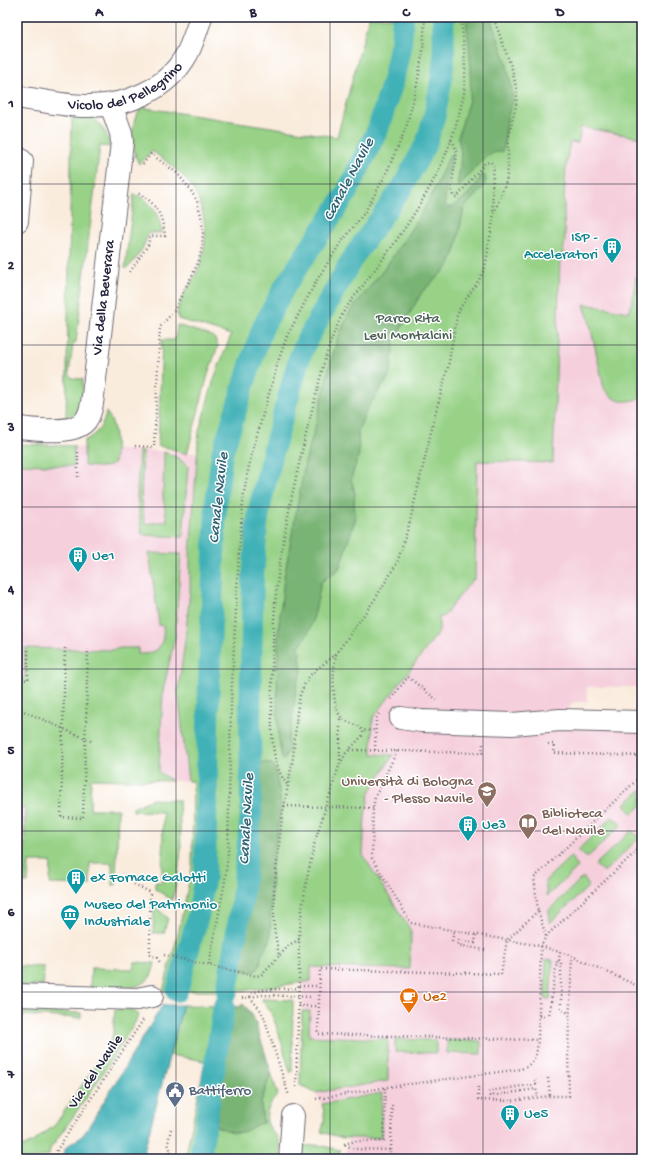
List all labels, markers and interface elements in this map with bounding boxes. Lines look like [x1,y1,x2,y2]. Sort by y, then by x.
text: A [94,6,104,21]
text: B [249,6,258,21]
text: C [401,6,411,21]
text: D [555,6,565,21]
street label: Vicolo del Pellegrino [66,59,187,115]
text: 1 [7,97,14,112]
water label: Canale Navile [320,135,380,225]
place label: ISP - Acceleratori [524,229,598,264]
building icon: ISP - Acceleratori [601,236,623,264]
street label: Via della Beverara [89,239,120,357]
text: 2 [8,259,15,274]
park label: Parco Rita Levi Montalcini [364,310,452,345]
text: 3 [7,421,15,436]
water label: Canale Navile [206,451,234,544]
building icon: Ue1 [67,545,89,573]
place label: Ue1 [92,547,114,565]
text: 4 [7,583,15,598]
text: 5 [8,744,15,759]
water label: Canale Navile [236,772,260,865]
place label: Università di Bologna - Plesso Navile [341,773,474,808]
school or university icon: Università di Bologna - Plesso Navile [476,780,498,808]
place label: Biblioteca del Navile [541,805,605,840]
library icon: Biblioteca del Navile [517,812,539,840]
building icon: Ue3 [457,814,479,842]
place label: Ue3 [482,816,506,834]
building icon: ex Fornace Galotti [65,867,87,895]
place label: ex Fornace Galotti [90,869,206,887]
place label: Museo del Patrimonio Industriale [84,896,218,931]
museum icon: Museo del Patrimonio Industriale [59,903,81,931]
text: 6 [8,906,15,921]
cafe icon: Ue2 [398,986,420,1014]
place label: Ue2 [423,988,447,1006]
street label: Via del Navile [64,1031,128,1113]
text: 7 [7,1068,16,1083]
public building icon: Battiferro [164,1080,186,1108]
place label: Battiferro [188,1082,251,1100]
building icon: Ue5 [499,1103,521,1131]
place label: Ue5 [524,1105,548,1123]

